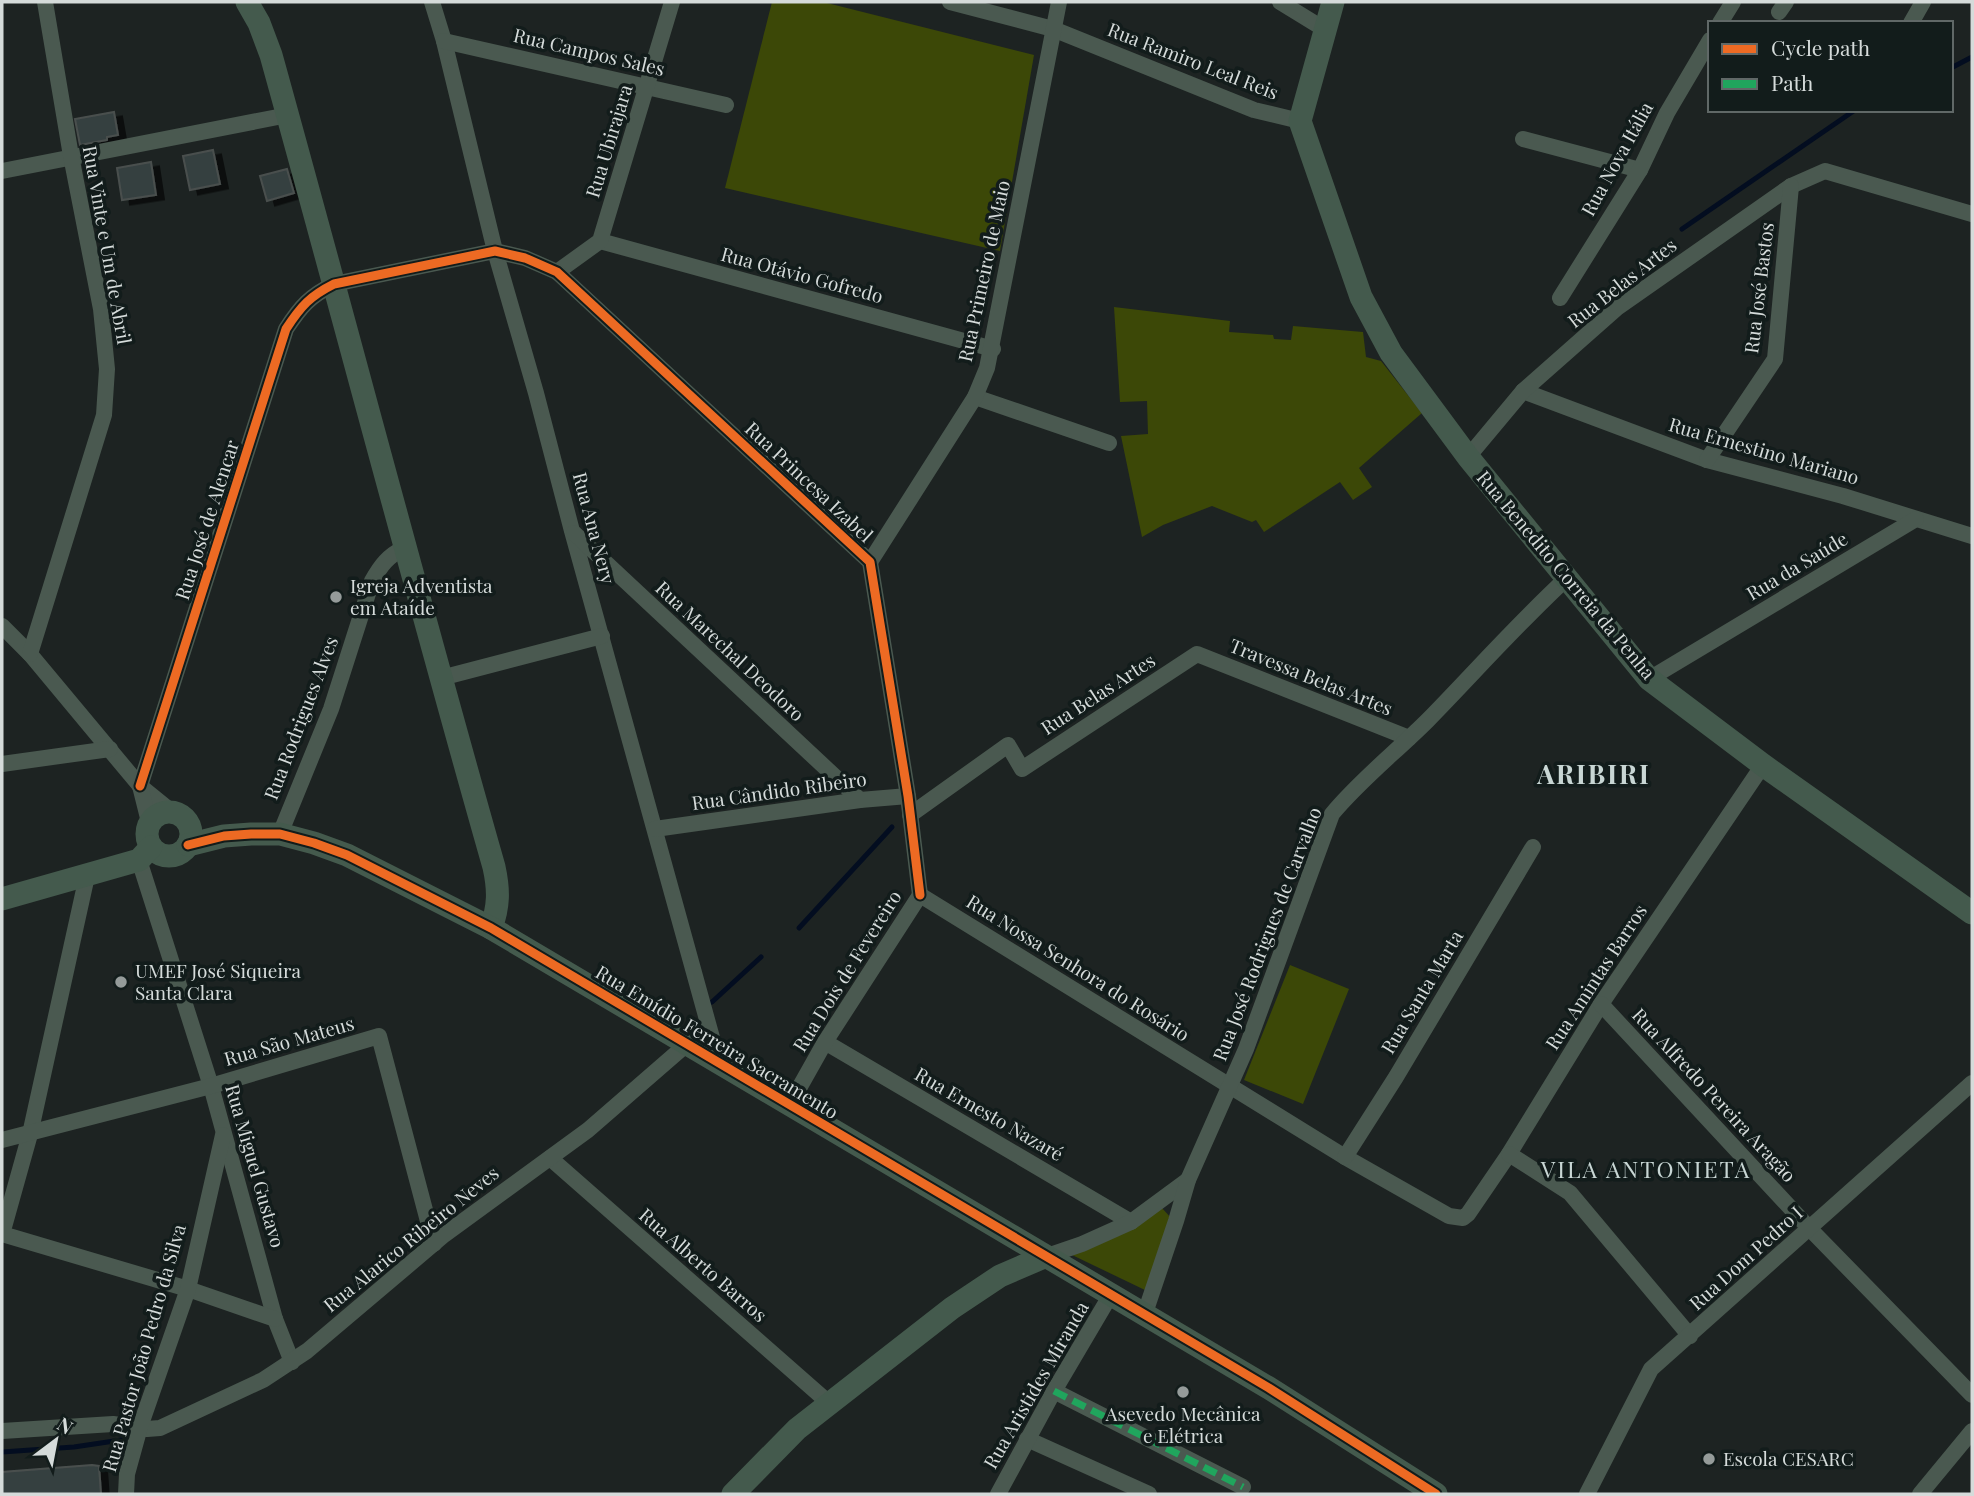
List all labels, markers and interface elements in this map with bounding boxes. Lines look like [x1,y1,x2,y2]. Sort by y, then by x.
street label: Rua Ramiro Leal Reis [1104,15,1283,105]
street label: Rua Campos Sales [511,21,667,81]
legend [1708,21,1953,112]
text: Cycle path [1771,33,1871,61]
text: Path [1771,68,1814,96]
street label: Rua Ubirajara [579,81,638,200]
street label: Rua Nova Itália [1574,96,1658,220]
street label: Rua Vinte e Um de Abril [78,143,138,347]
street label: Rua Primeiro de Maio [951,178,1015,364]
street label: Rua José Bastos [1737,221,1779,355]
street label: Rua Belas Artes [1562,231,1681,333]
street label: Rua Otávio Gofredo [718,240,886,308]
street label: Rua Ernestino Mariano [1666,410,1862,490]
street label: Rua Princesa Izabel [740,415,880,548]
street label: Rua José de Alencar [168,436,244,603]
street label: Rua Benedito Correia da Penha [1472,465,1662,685]
street label: Rua Ana Nery [568,469,622,587]
street label: Rua da Saúde [1741,525,1852,606]
place label: Igreja Adventista em Ataíde [350,572,493,620]
street label: Rua Marechal Deodoro [651,574,811,726]
marker: Igreja Adventista em Ataíde [328,589,344,605]
street label: Rua Rodrigues Alves [257,632,343,803]
street label: Travessa Belas Artes [1226,632,1397,721]
street label: Rua Belas Artes [1035,646,1160,740]
district label: ARIBIRI [1536,756,1651,791]
street label: Rua Cândido Ribeiro [690,765,868,815]
street label: Rua José Rodrigues de Carvalho [1206,803,1327,1064]
street label: Rua Dois de Fevereiro [786,885,906,1056]
street label: Rua Nossa Senhora do Rosário [962,888,1195,1047]
street label: Rua Amintas Barros [1538,899,1652,1054]
street label: Rua Santa Marta [1374,924,1469,1058]
place label: UMEF José Siqueira Santa Clara [135,957,301,1005]
street label: Rua Emídio Ferreira Sacramento [591,958,844,1124]
marker: UMEF José Siqueira Santa Clara [113,974,129,990]
street label: Rua Alfredo Pereira Aragão [1627,1002,1802,1187]
street label: Rua São Mateus [221,1009,357,1071]
street label: Rua Ernesto Nazaré [911,1060,1068,1166]
street label: Rua Miguel Gustavo [220,1081,292,1250]
district label: VILA ANTONIETA [1540,1153,1751,1184]
street label: Rua Alarico Ribeiro Neves [317,1159,504,1317]
street label: Rua Dom Pedro I [1683,1199,1808,1315]
street label: Rua Alberto Barros [634,1201,773,1327]
street label: Rua Pastor João Pedro da Silva [95,1220,191,1475]
street label: Rua Aristides Miranda [977,1296,1094,1473]
marker: Asevedo Mecânica e Elétrica [1175,1384,1191,1400]
place label: Asevedo Mecânica e Elétrica [1104,1400,1261,1448]
north arrow [21,1405,91,1475]
text: N [53,1410,78,1440]
place label: Escola CESARC [1723,1445,1854,1471]
marker: Escola CESARC [1701,1451,1717,1467]

